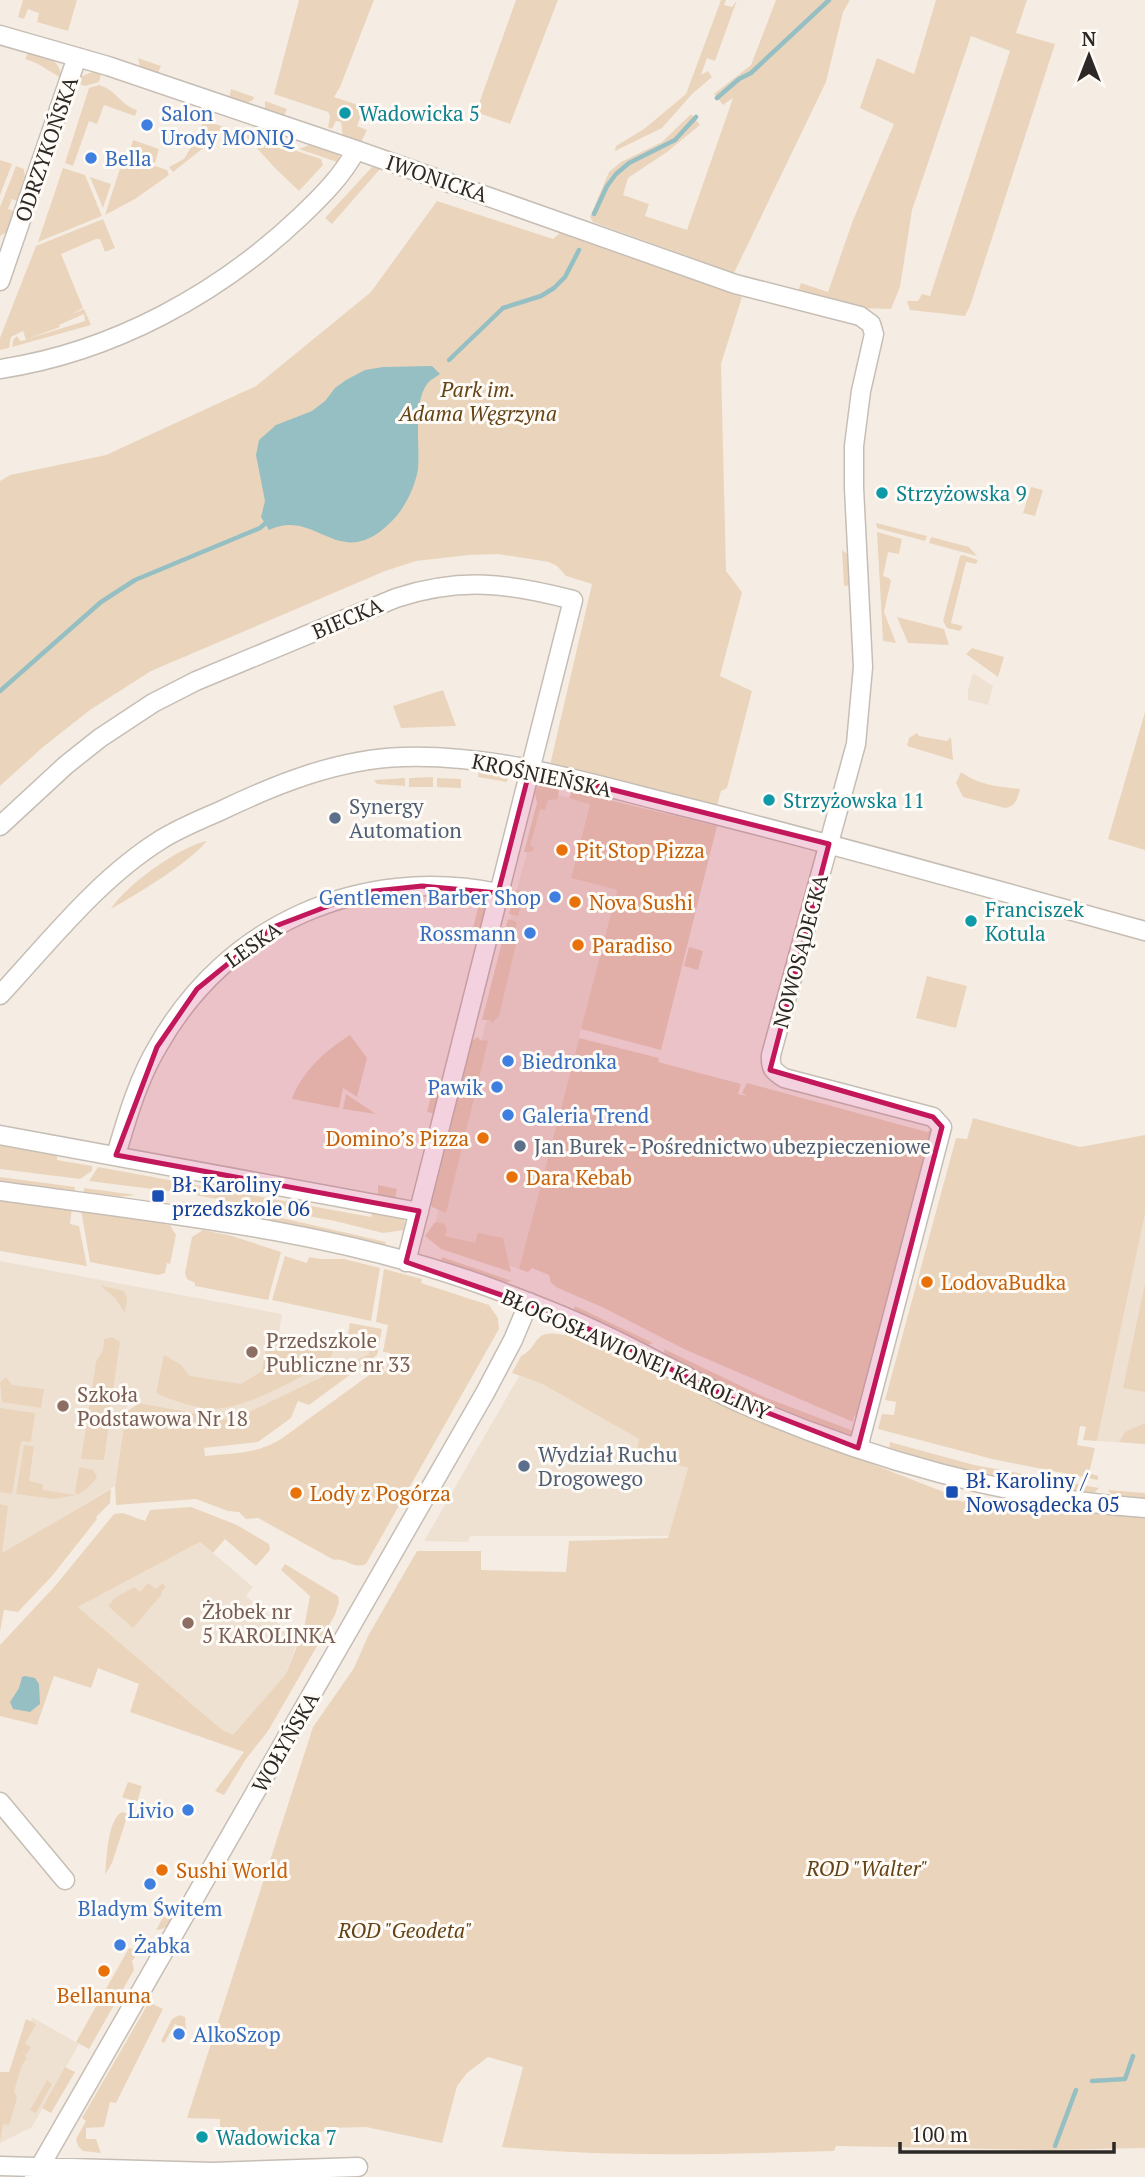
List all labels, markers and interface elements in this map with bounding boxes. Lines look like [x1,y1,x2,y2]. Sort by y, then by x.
north arrow [1054,21,1124,91]
text: N [1082,26,1097,51]
street label: ODRZYKOŃSKA [8,72,84,225]
place label: Salon Urody MONIQ [161,99,295,151]
place label: Wadowicka 5 [359,99,480,127]
marker: Wadowicka 5 [337,105,353,121]
marker: Salon Urody MONIQ [139,117,155,133]
place label: Bella [105,144,152,172]
street label: IWONICKA [383,148,492,209]
marker: Bella [83,150,99,166]
park label: Park im. Adama Węgrzyna [397,375,557,427]
place label: Strzyżowska 9 [896,479,1027,507]
marker: Strzyżowska 9 [874,485,890,501]
street label: BIECKA [308,591,387,645]
street label: KROŚNIEŃSKA [470,747,615,804]
place label: Strzyżowska 11 [783,786,925,814]
place label: Synergy Automation [349,792,462,844]
marker: Strzyżowska 11 [761,792,777,808]
marker: Synergy Automation [327,810,343,826]
place label: Pit Stop Pizza [576,836,705,864]
marker: Pit Stop Pizza [554,842,570,858]
street label: NOWOSĄDECKA [766,870,834,1031]
place label: Gentlemen Barber Shop [319,883,541,911]
place label: Nova Sushi [589,888,693,916]
marker: Gentlemen Barber Shop [547,889,563,905]
marker: Nova Sushi [567,894,583,910]
place label: Franciszek Kotula [985,895,1084,947]
marker: Franciszek Kotula [963,913,979,929]
street label: LESKA [219,914,287,973]
place label: Rossmann [420,919,517,947]
marker: Rossmann [522,925,538,941]
place label: Paradiso [592,931,672,959]
marker: Paradiso [570,937,586,953]
place label: Biedronka [522,1047,617,1075]
marker: Biedronka [500,1053,516,1069]
place label: Pawik [427,1073,483,1101]
marker: Pawik [489,1079,505,1095]
place label: Galeria Trend [522,1101,649,1129]
marker: Galeria Trend [500,1107,516,1123]
place label: Domino’s Pizza [326,1124,469,1152]
marker: Domino’s Pizza [475,1130,491,1146]
place label: Jan Burek - Pośrednictwo ubezpieczeniowe [534,1132,931,1160]
marker: Jan Burek - Pośrednictwo ubezpieczeniowe [512,1138,528,1154]
place label: Dara Kebab [526,1163,632,1191]
marker: Dara Kebab [504,1169,520,1185]
place label: Bł. Karoliny przedszkole 06 [172,1170,310,1222]
marker: Bł. Karoliny przedszkole 06 [150,1188,166,1204]
place label: LodovaBudka [941,1268,1067,1296]
marker: LodovaBudka [919,1274,935,1290]
street label: BŁOGOSŁAWIONEJ KAROLINY [498,1282,775,1426]
place label: Przedszkole Publiczne nr 33 [266,1326,410,1378]
marker: Przedszkole Publiczne nr 33 [244,1344,260,1360]
place label: Szkoła Podstawowa Nr 18 [77,1380,248,1432]
marker: Szkoła Podstawowa Nr 18 [55,1398,71,1414]
place label: Wydział Ruchu Drogowego [538,1440,677,1492]
marker: Wydział Ruchu Drogowego [516,1458,532,1474]
place label: Bł. Karoliny / Nowosądecka 05 [966,1466,1120,1518]
place label: Lody z Pogórza [310,1479,451,1507]
marker: Bł. Karoliny / Nowosądecka 05 [944,1484,960,1500]
marker: Lody z Pogórza [288,1485,304,1501]
place label: Żłobek nr 5 KAROLINKA [202,1597,336,1649]
marker: Żłobek nr 5 KAROLINKA [180,1615,196,1631]
street label: WOŁYŃSKA [245,1686,325,1797]
place label: Livio [128,1796,174,1824]
marker: Livio [180,1802,196,1818]
park label: ROD "Walter" [805,1854,928,1882]
place label: Sushi World [176,1856,288,1884]
marker: Sushi World [154,1862,170,1878]
marker: Bladym Świtem [142,1876,158,1892]
place label: Bladym Świtem [78,1894,222,1922]
park label: ROD "Geodeta" [337,1916,472,1944]
place label: Żabka [134,1931,191,1959]
marker: Żabka [112,1937,128,1953]
marker: Bellanuna [96,1963,112,1979]
place label: Bellanuna [57,1981,152,2009]
place label: AlkoSzop [193,2020,281,2048]
marker: AlkoSzop [171,2026,187,2042]
scale bar [900,2110,1114,2154]
text: 100 m [911,2120,968,2148]
place label: Wadowicka 7 [216,2123,337,2151]
marker: Wadowicka 7 [194,2129,210,2145]

